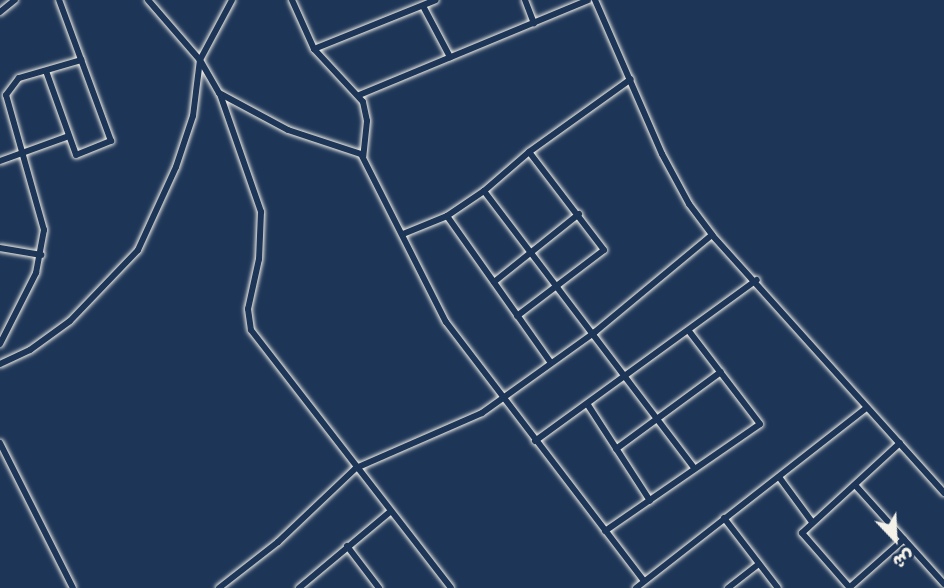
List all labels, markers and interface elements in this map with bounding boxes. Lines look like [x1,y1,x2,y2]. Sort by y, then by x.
north arrow [860,504,930,574]
text: ش [889,543,918,574]

